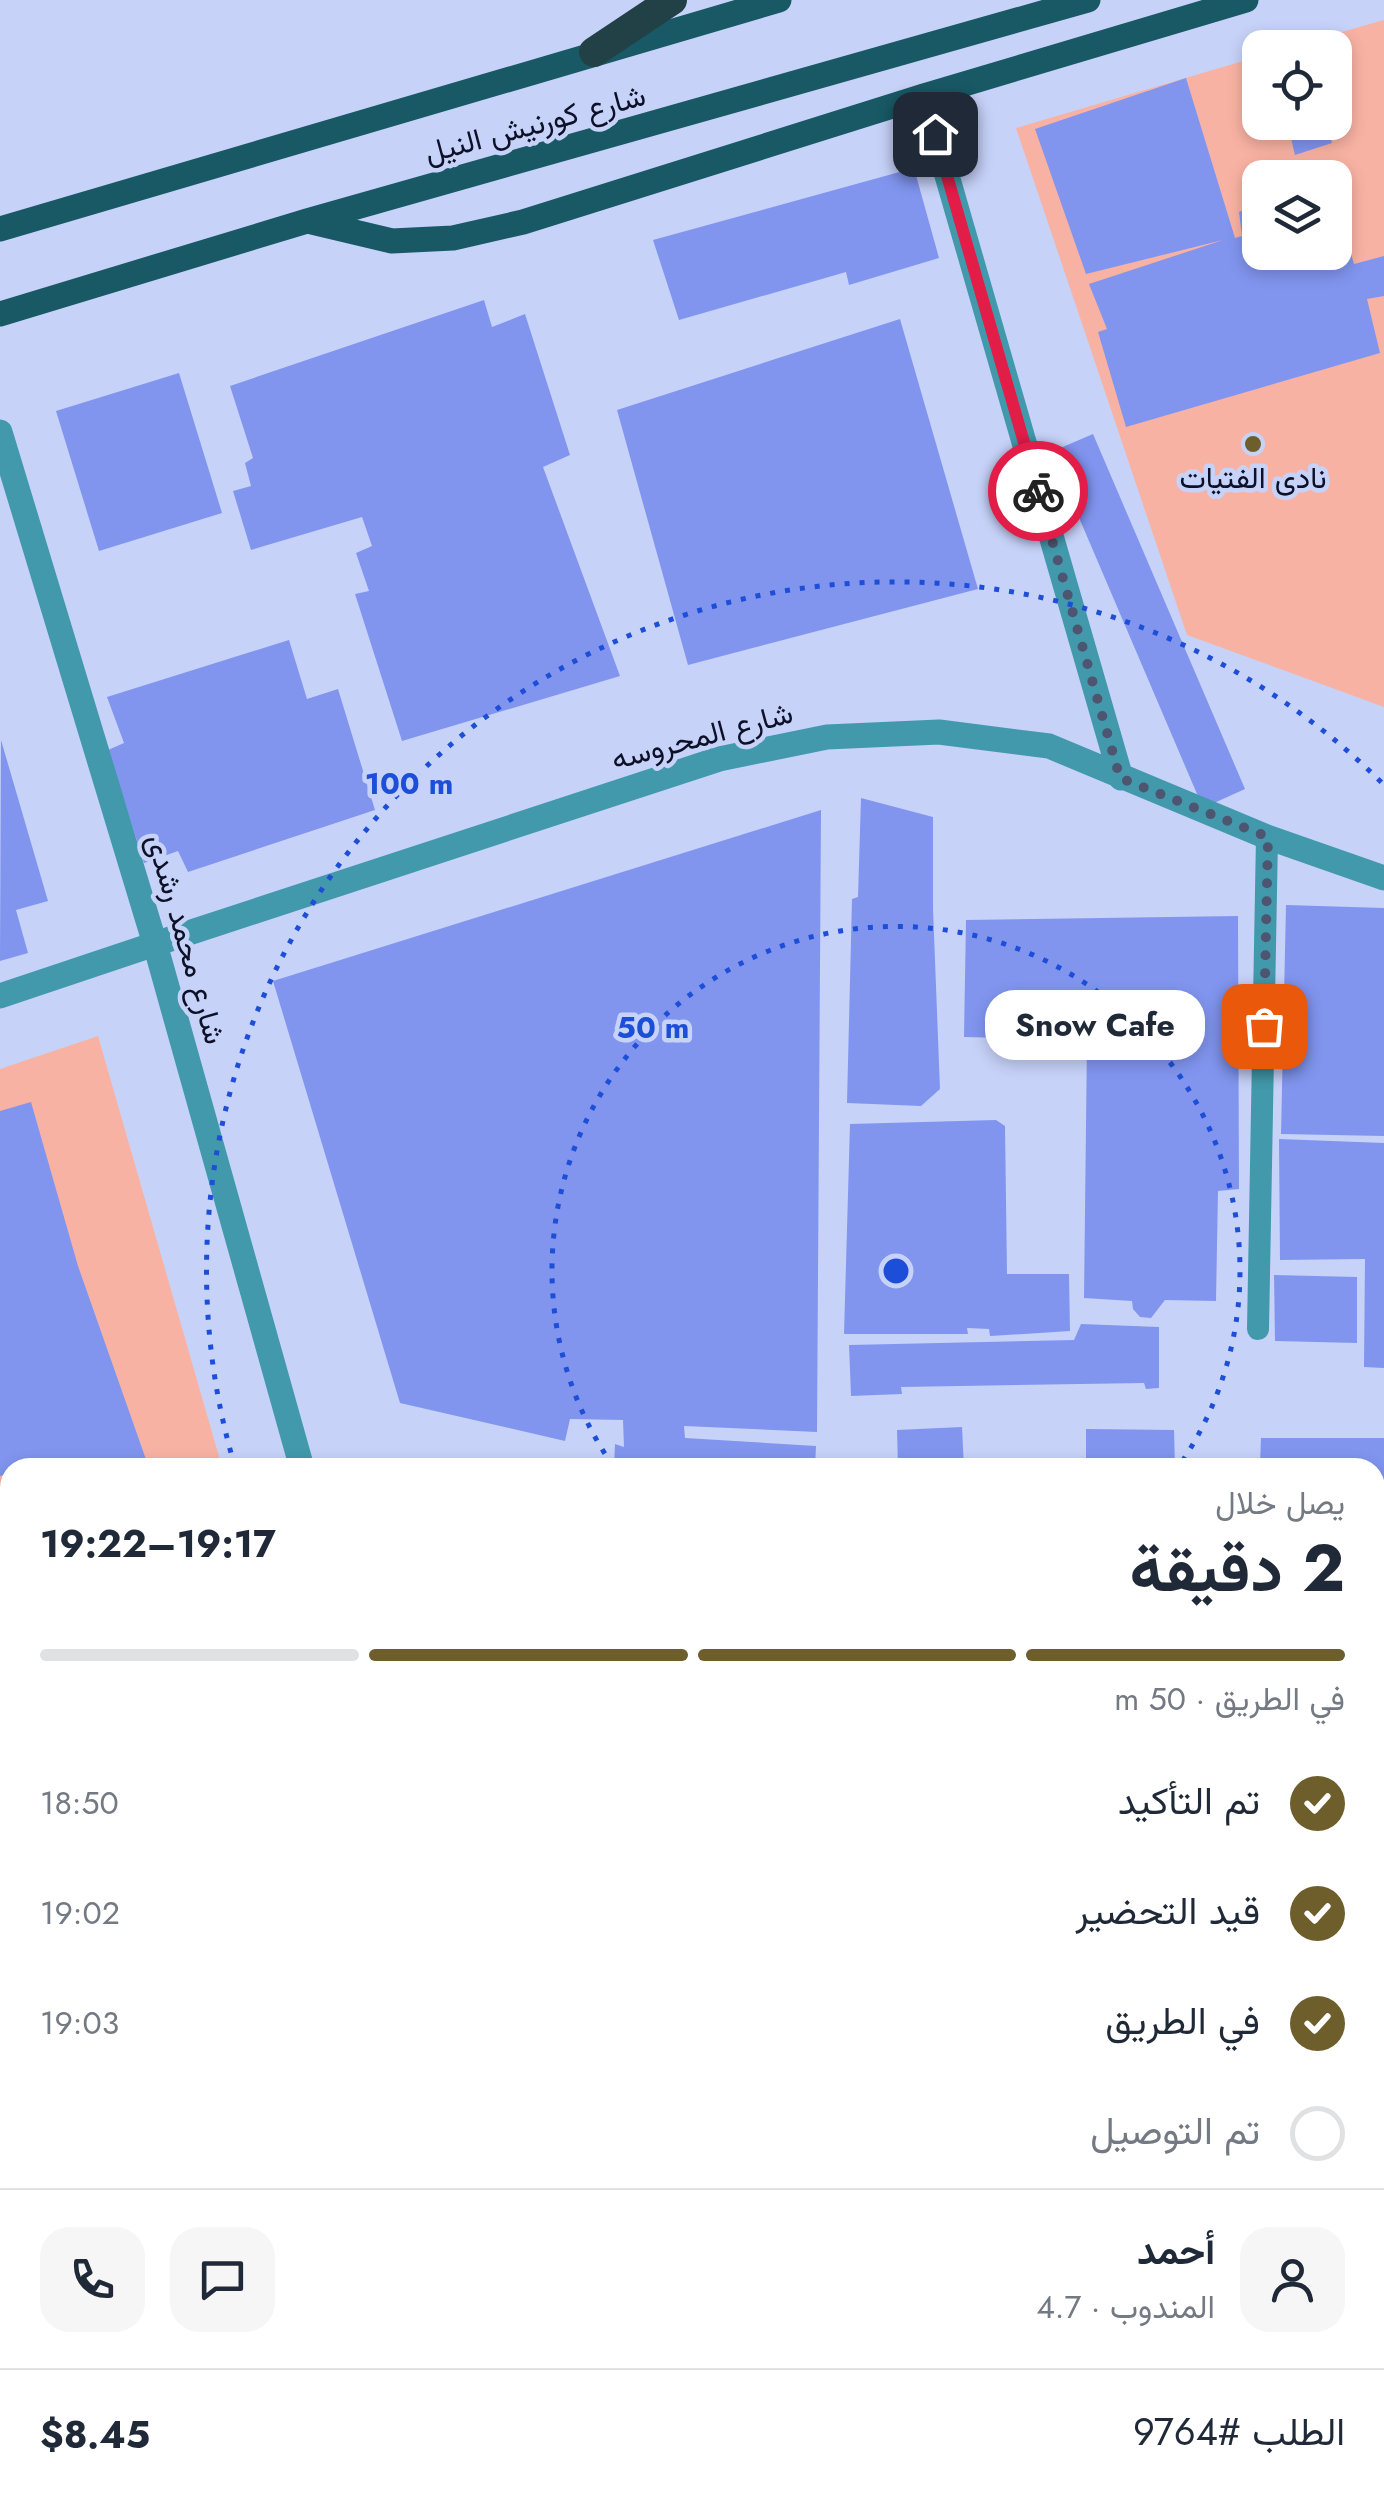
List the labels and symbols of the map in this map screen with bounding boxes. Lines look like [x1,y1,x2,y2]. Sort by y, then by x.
street label: شارع كورنيش النيل [419,73,650,174]
pin [893,92,978,177]
marker: نادى الفتيات [1242,433,1264,455]
courier [988,441,1088,541]
place label: نادى الفتيات [1179,456,1327,499]
street label: شارع المحروسه [606,691,797,780]
text: 100 m [365,762,453,805]
street label: شارع محمد رشدى [136,829,237,1049]
pin [1222,984,1307,1069]
callout: Snow Cafe [984,991,1204,1061]
text: 50 m [617,1006,689,1049]
centre of rings [878,1253,914,1289]

